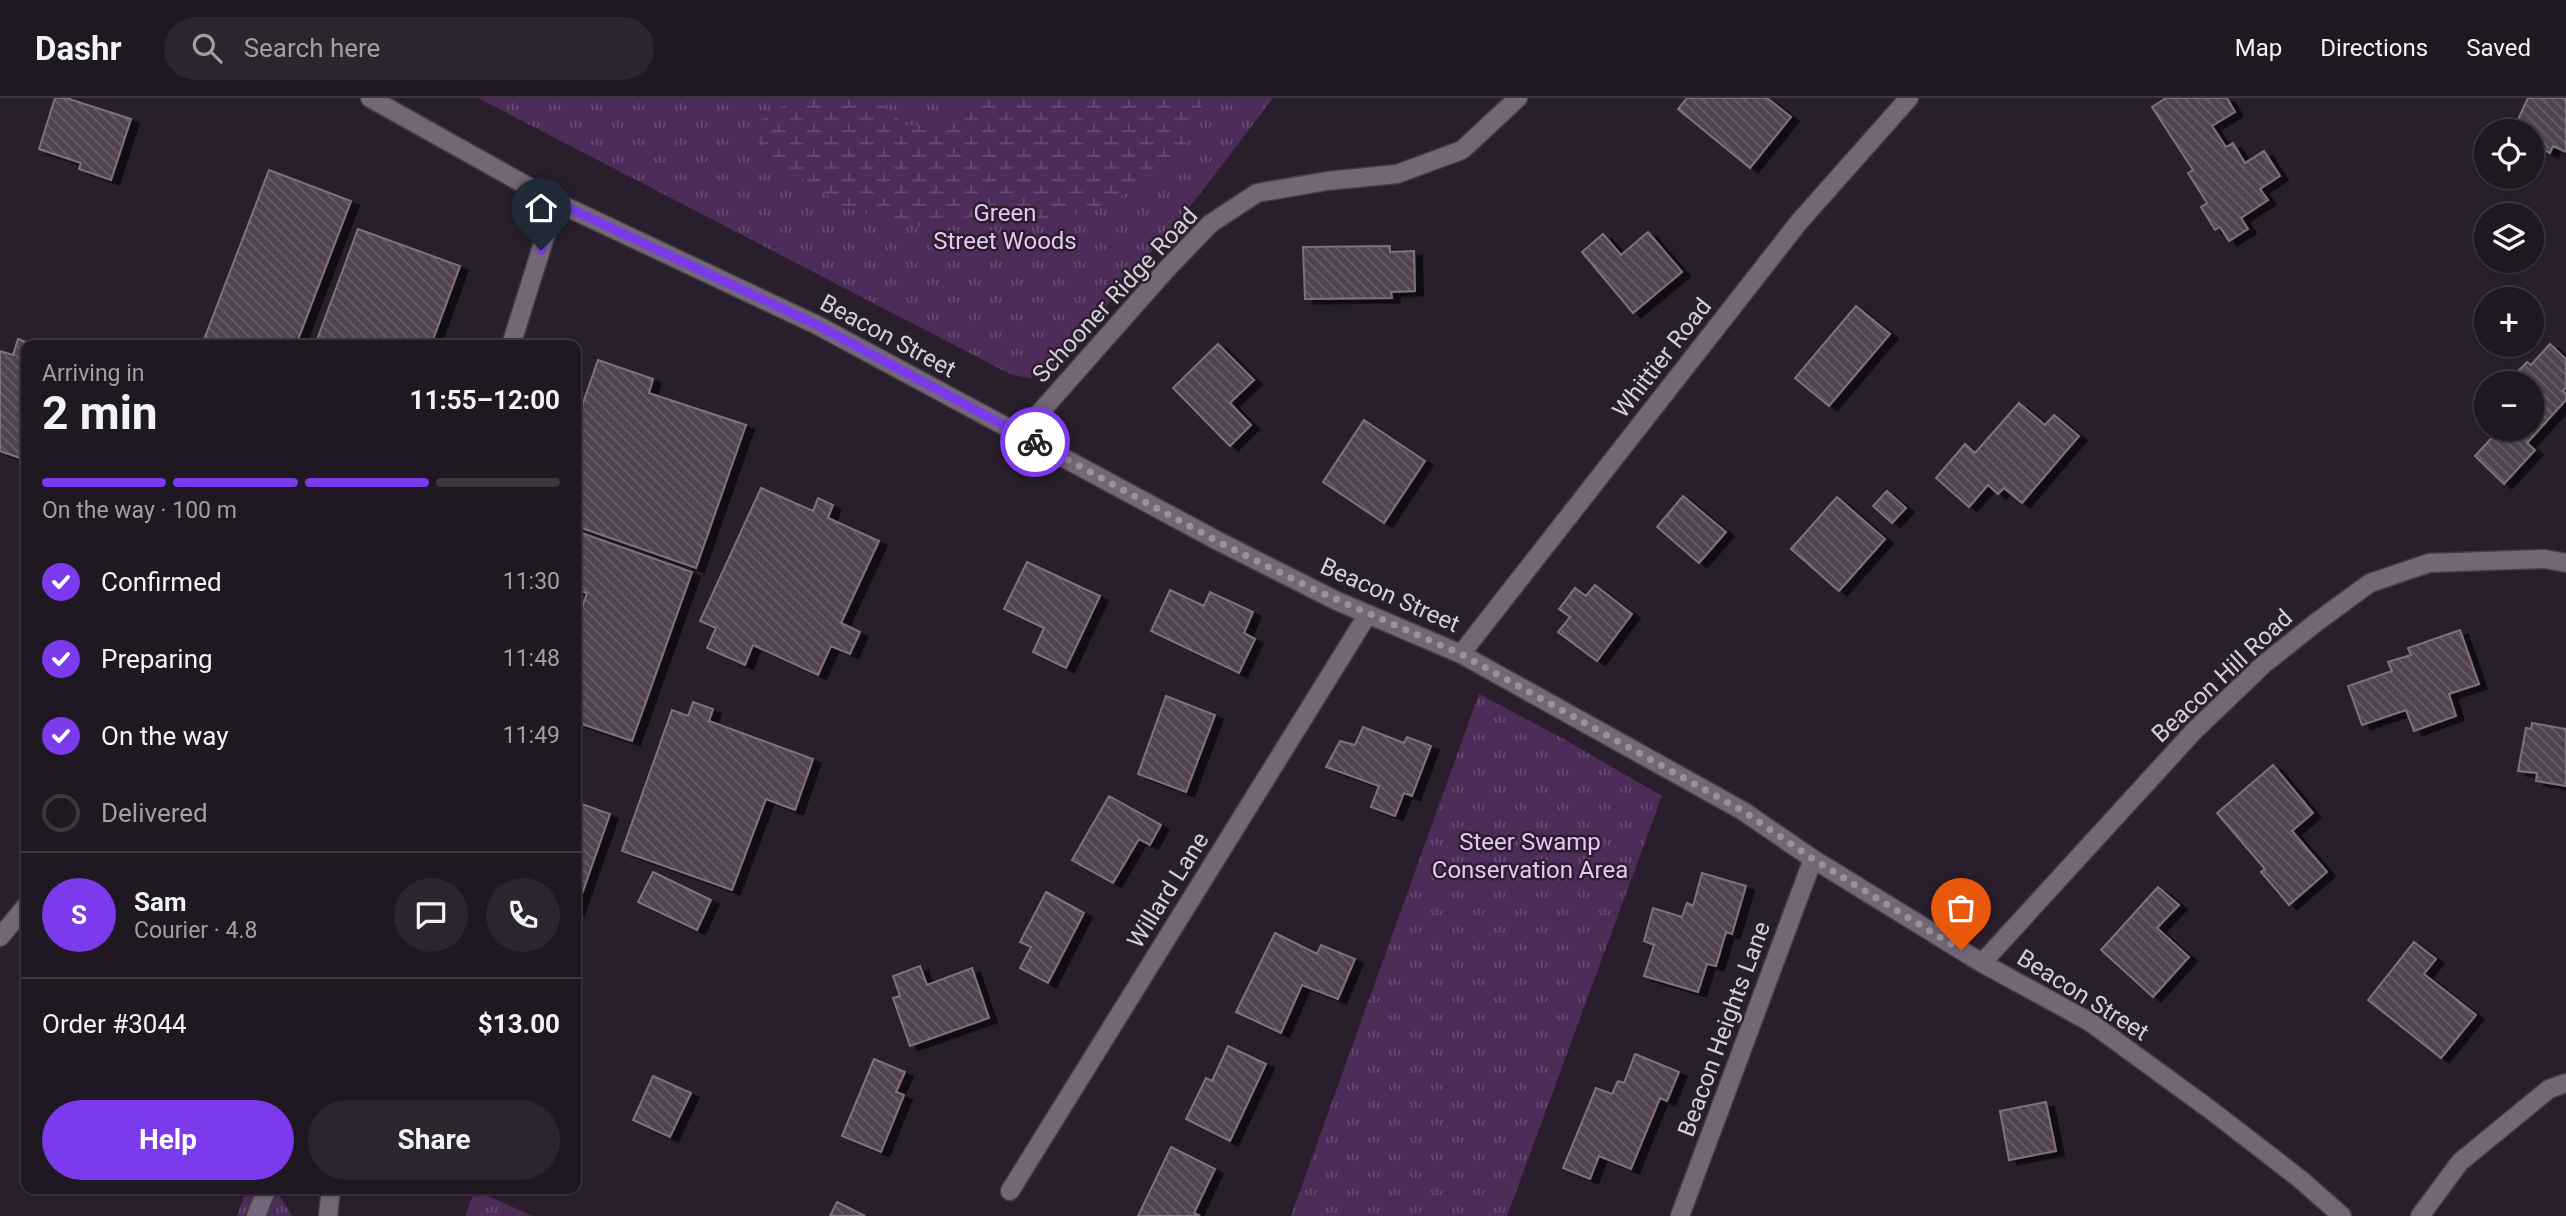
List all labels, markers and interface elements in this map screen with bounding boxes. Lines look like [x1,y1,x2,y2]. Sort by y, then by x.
search box [164,17,654,80]
text: Dashr [35,29,122,68]
icon: search [188,29,226,67]
text: Search here [244,33,380,63]
text: Map [2235,34,2282,62]
text: Directions [2320,34,2428,62]
text: Saved [2466,34,2531,62]
map controls [2474,119,2544,441]
button: locate [2474,119,2544,189]
pin [511,178,571,250]
icon: home [522,189,560,227]
park label: Green Street Woods [933,199,1077,255]
street label: Schooner Ridge Road [1027,202,1203,388]
button: layers [2474,203,2544,273]
button: + [2474,287,2544,357]
street label: Beacon Street [815,289,961,384]
street label: Whittier Road [1607,293,1717,423]
text: Arriving in [42,360,145,387]
button: − [2474,371,2544,441]
text: 11:55–12:00 [410,385,560,415]
text: 2 min [42,386,158,440]
courier [1000,407,1070,477]
icon: bike [1016,423,1054,461]
text: On the way · 100 m [42,497,237,524]
street label: Beacon Street [1316,552,1464,638]
icon: check [42,563,80,601]
text: Confirmed [101,567,222,597]
text: 11:30 [503,568,560,595]
street label: Beacon Hill Road [2146,604,2298,748]
icon: check [42,640,80,678]
text: Preparing [101,644,213,674]
text: 11:48 [503,645,560,672]
icon: check [42,717,80,755]
text: On the way [101,721,229,751]
text: 11:49 [503,722,560,749]
text: Delivered [101,798,208,828]
street label: Willard Lane [1121,827,1215,953]
park label: Steer Swamp Conservation Area [1432,828,1628,884]
button: chat [394,878,468,952]
button: phone [486,878,560,952]
pin [1931,878,1991,950]
text: Sam [134,887,186,917]
icon: bag [1942,889,1980,927]
text: S [71,900,87,930]
text: Courier · 4.8 [134,917,257,944]
street label: Beacon Heights Lane [1672,918,1776,1140]
street label: Beacon Street [2012,944,2154,1047]
text: Order #3044 [42,1009,187,1039]
text: $13.00 [478,1009,560,1039]
button: Help [42,1100,294,1180]
button: Share [308,1100,560,1180]

